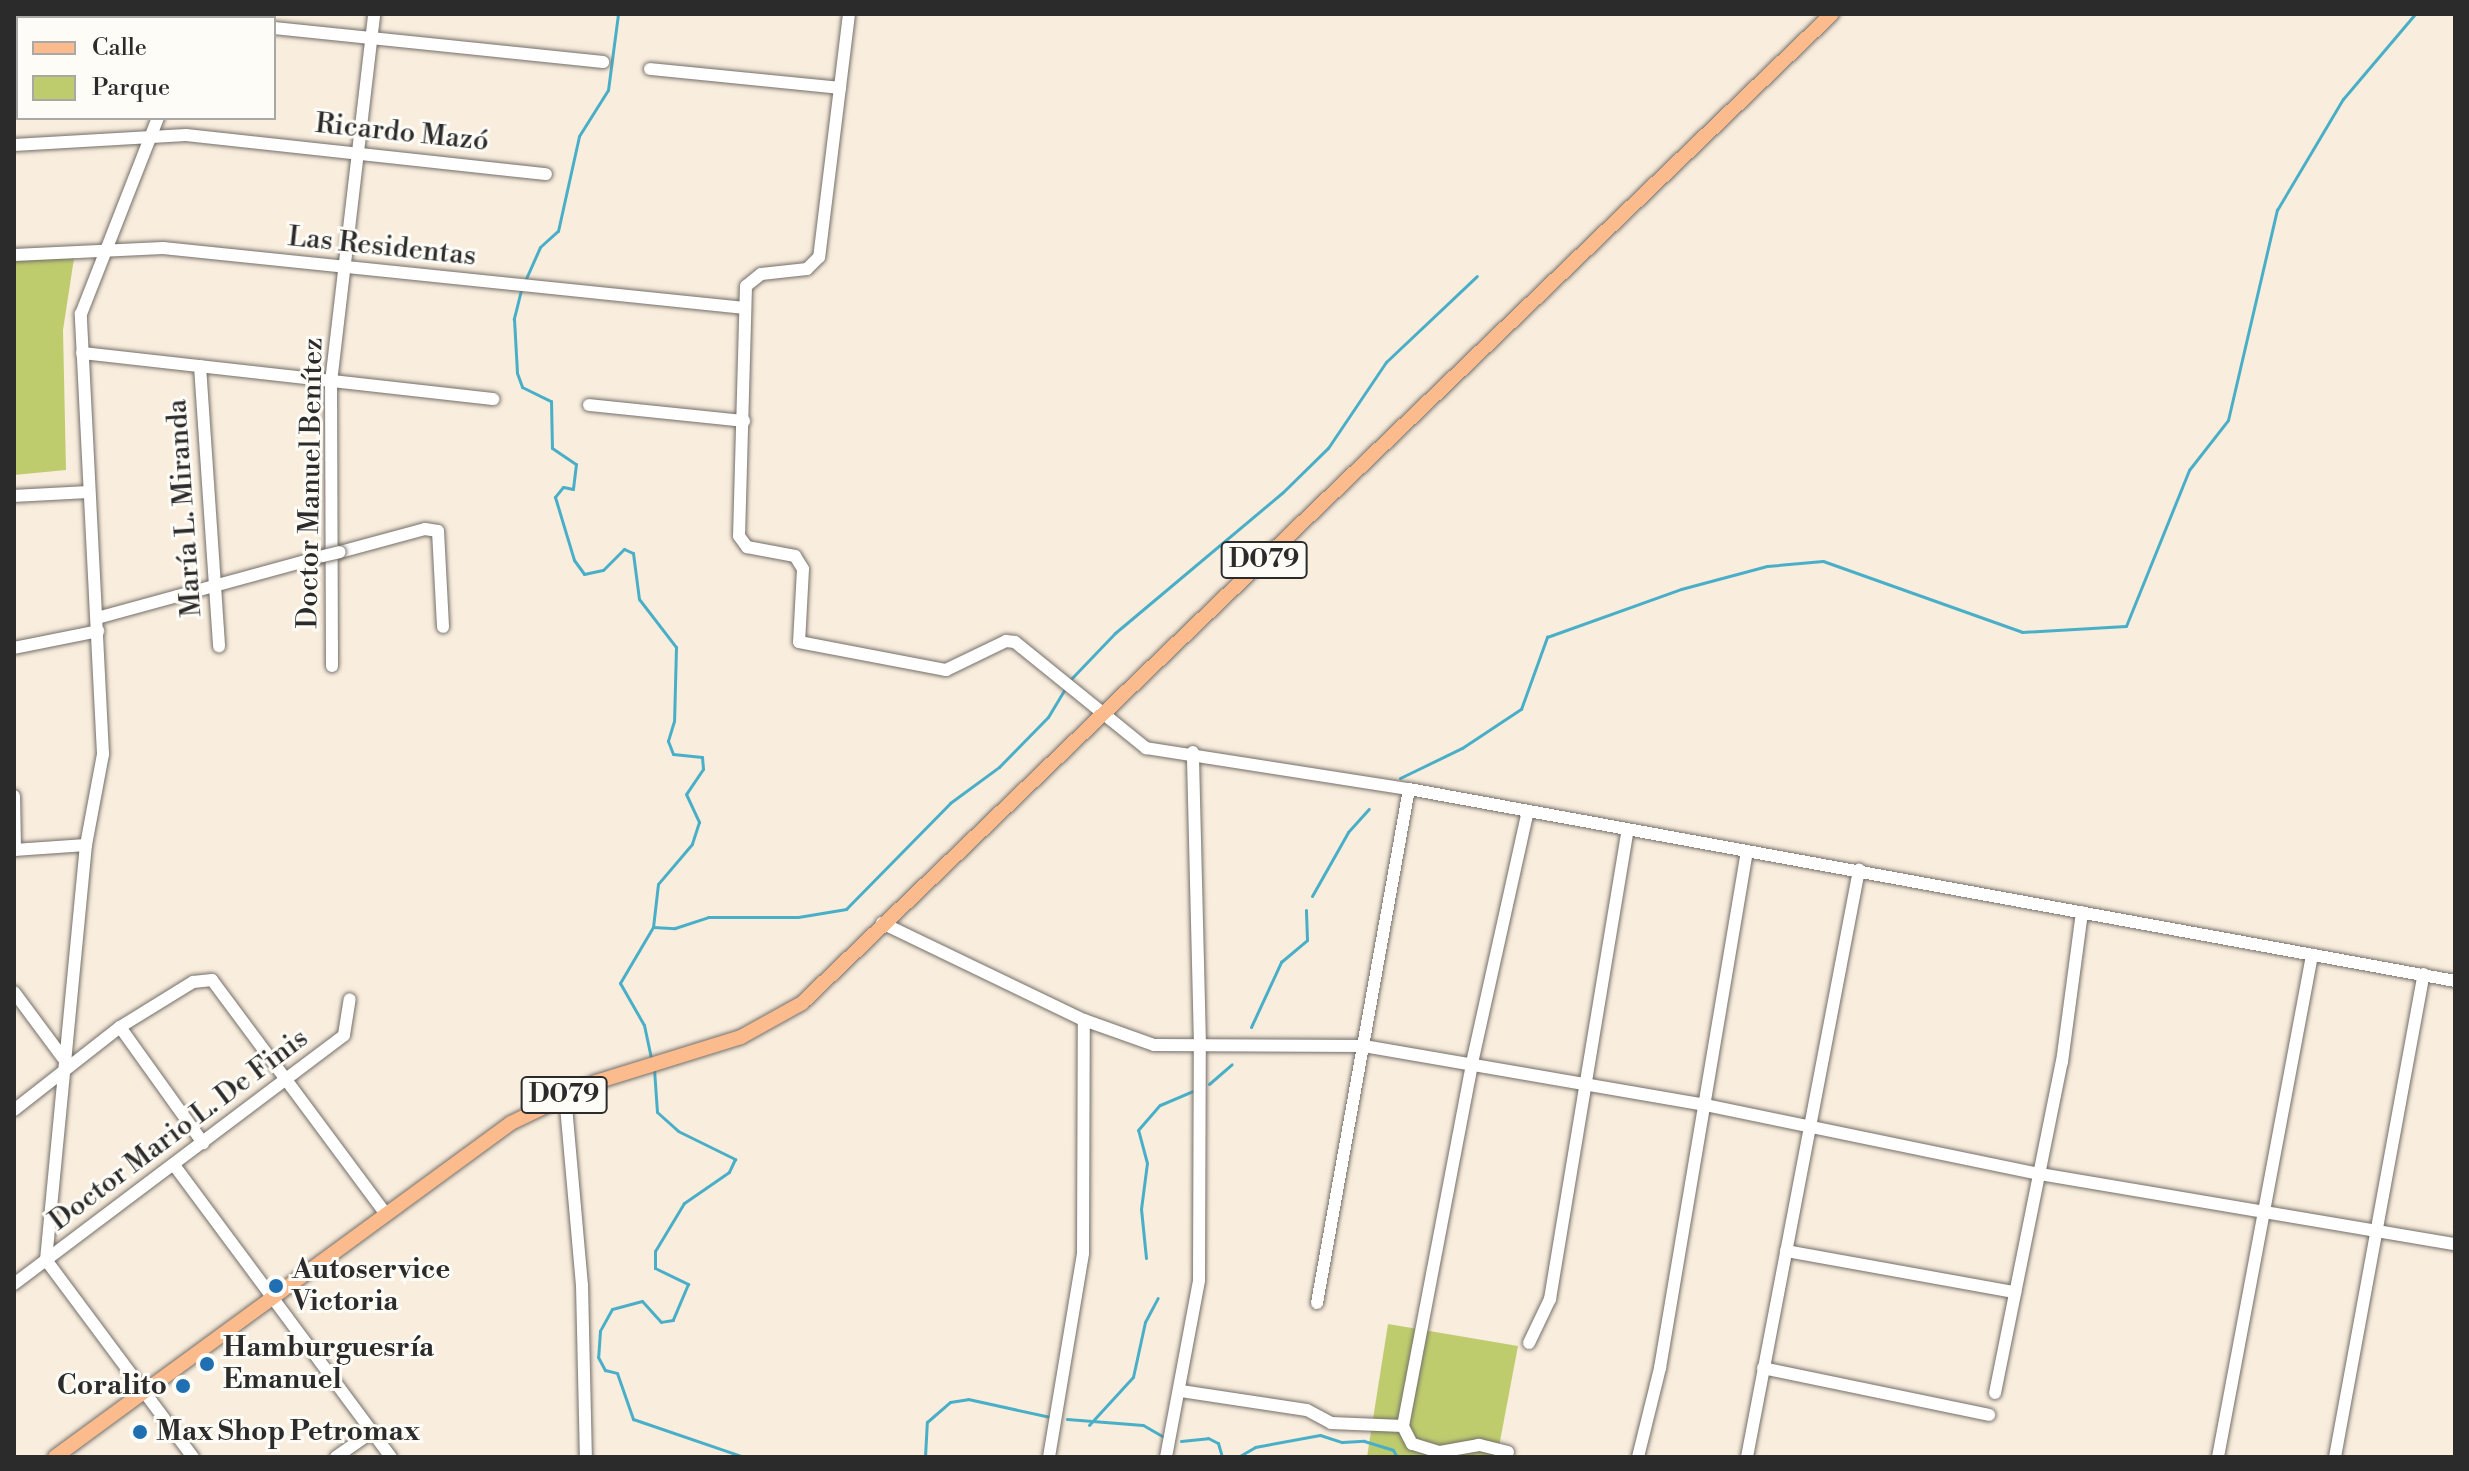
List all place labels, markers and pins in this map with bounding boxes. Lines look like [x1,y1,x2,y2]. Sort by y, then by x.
place label: Autoservice Victoria [292,1253,450,1319]
marker: Autoservice Victoria [267,1277,285,1295]
place label: Hamburguesría Emanuel [223,1331,434,1397]
marker: Hamburguesría Emanuel [198,1355,216,1373]
place label: Coralito [57,1369,167,1403]
marker: Coralito [174,1377,192,1395]
place label: Max Shop Petromax [156,1415,420,1449]
marker: Max Shop Petromax [131,1423,149,1441]

